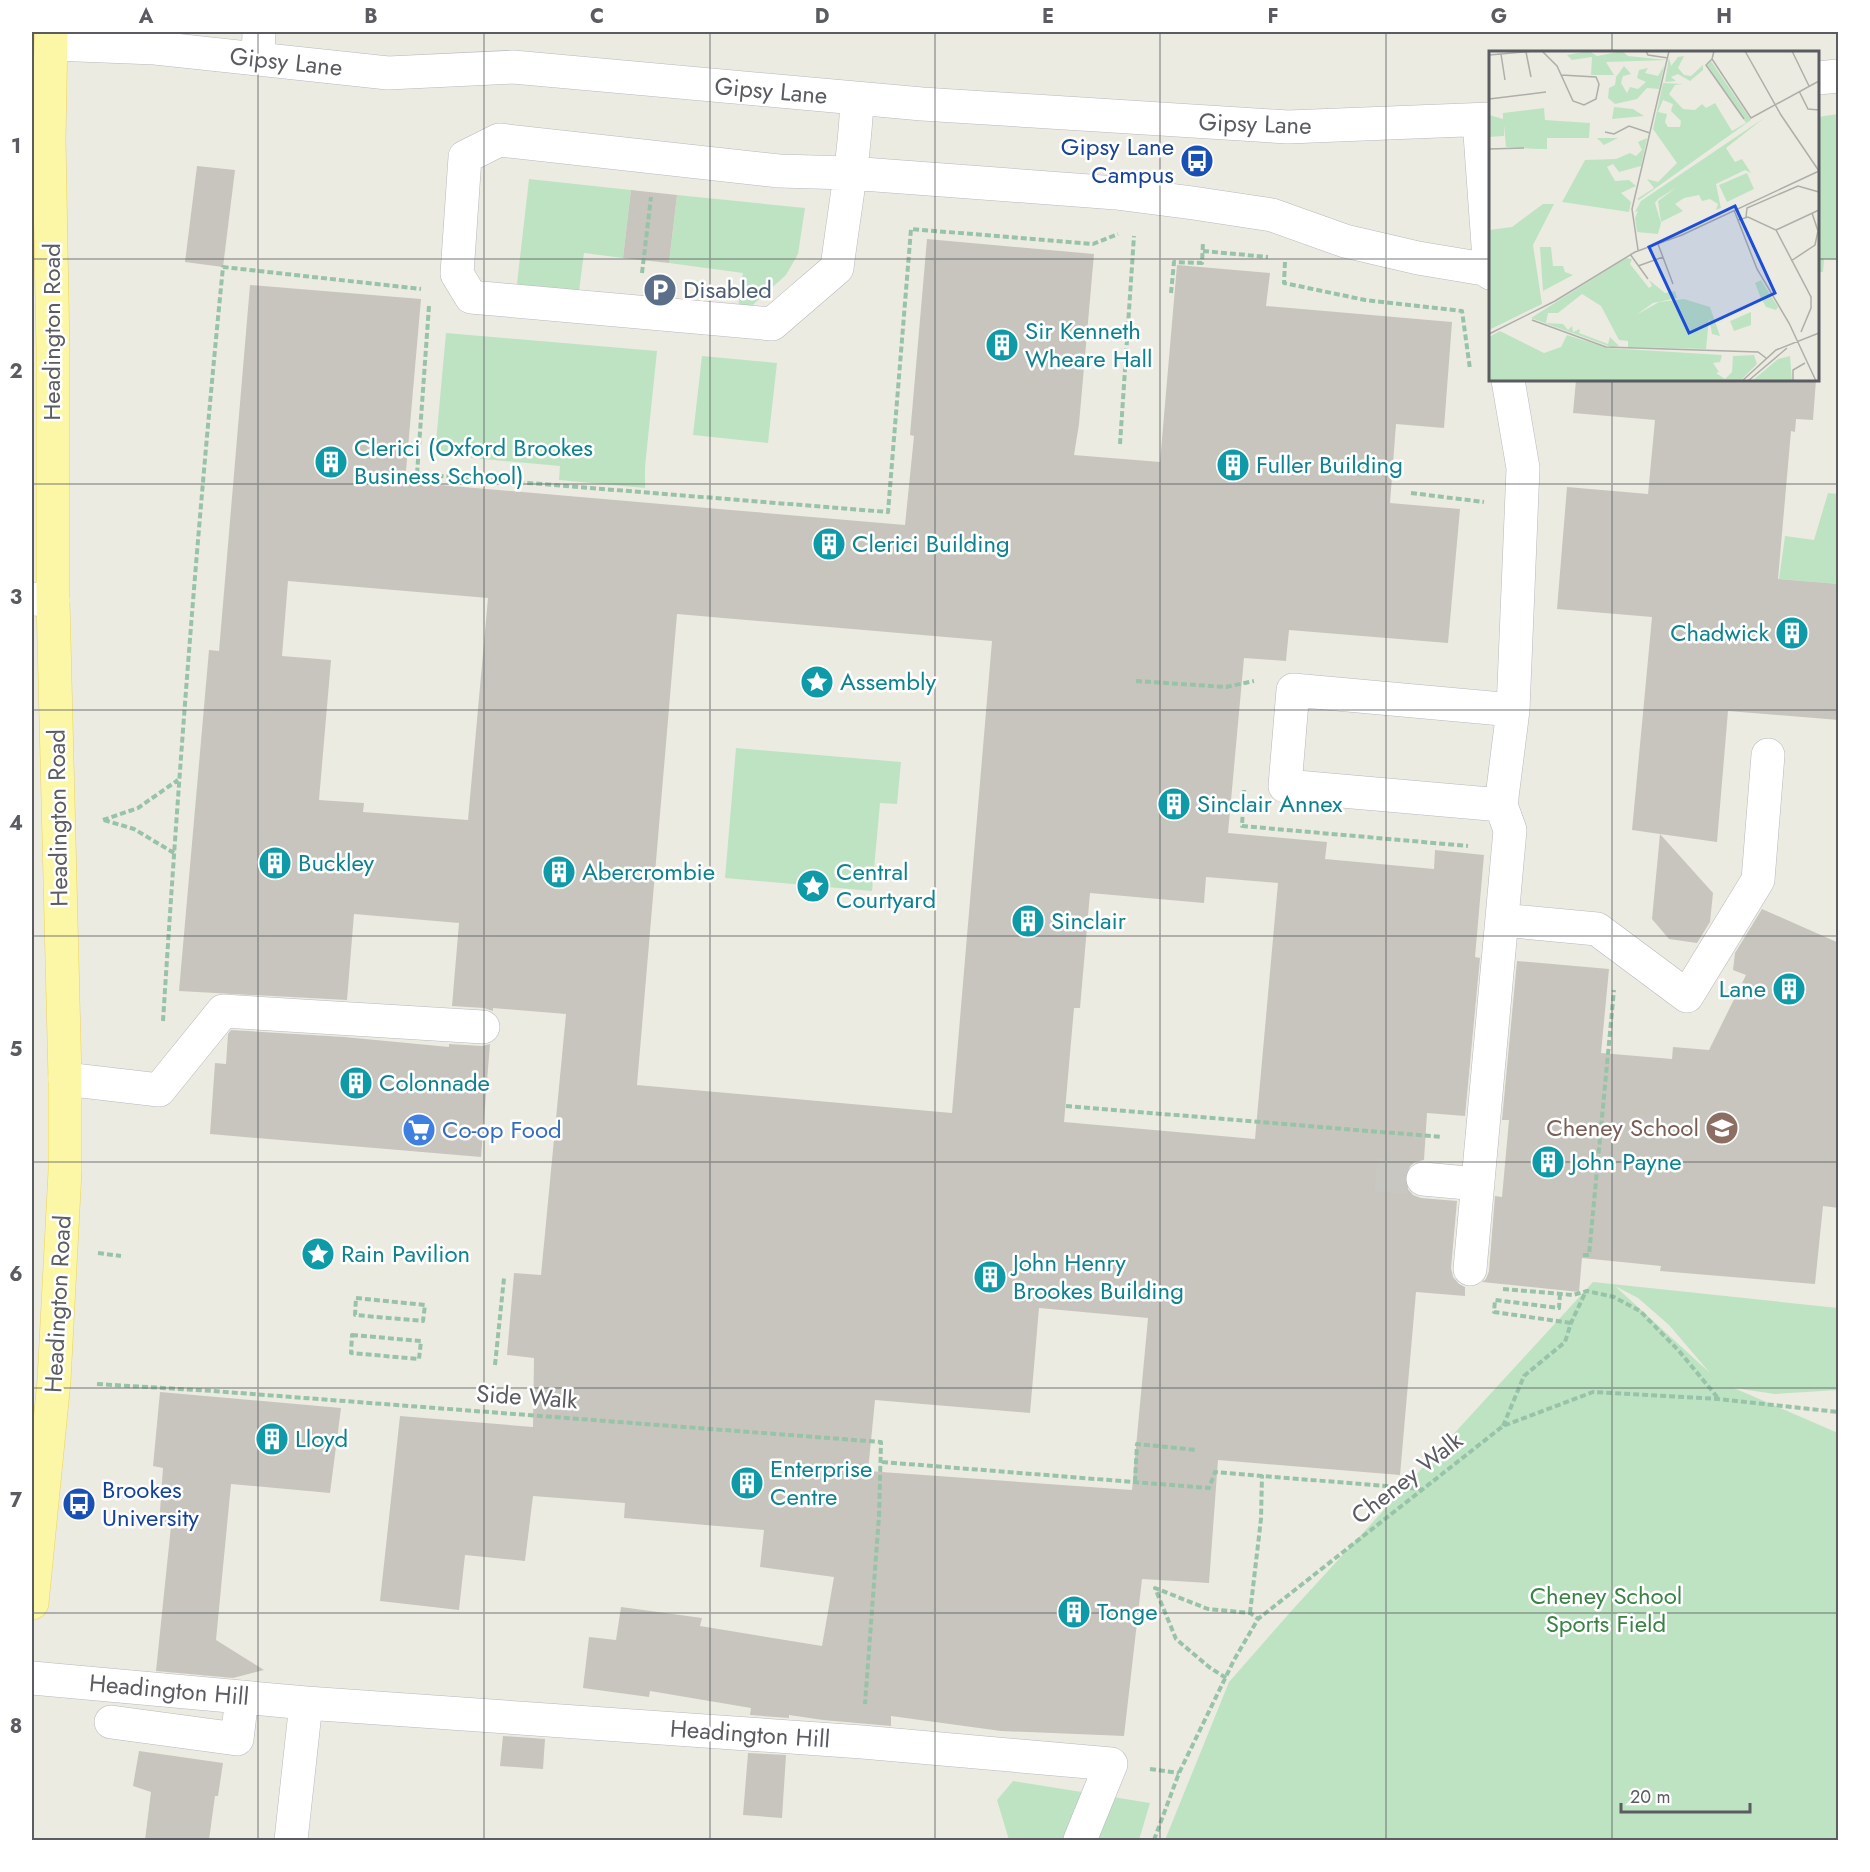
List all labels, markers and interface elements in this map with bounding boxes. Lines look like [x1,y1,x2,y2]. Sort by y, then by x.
text: A [138,2,154,31]
text: B [364,2,378,31]
text: C [590,2,604,31]
text: D [815,2,829,31]
text: E [1042,2,1054,31]
text: F [1267,2,1279,31]
text: G [1491,2,1507,31]
text: H [1716,2,1732,31]
street label: Gipsy Lane [228,38,344,85]
inset map [1489,51,1819,381]
street label: Gipsy Lane [713,68,829,113]
street label: Gipsy Lane [1198,104,1312,143]
place label: Gipsy Lane Campus [1061,129,1174,192]
text: 1 [11,132,21,161]
bus stop icon: Gipsy Lane Campus [1179,143,1215,179]
street label: Headington Road [34,243,69,421]
parking icon: Disabled [642,272,678,308]
place label: Disabled [683,272,772,307]
place label: Sir Kenneth Wheare Hall [1025,313,1152,376]
building icon: Sir Kenneth Wheare Hall [984,327,1020,363]
text: 2 [9,357,23,386]
place label: Clerici (Oxford Brookes Business School) [354,430,593,493]
building icon: Clerici (Oxford Brookes Business School) [313,444,349,480]
building icon: Fuller Building [1215,447,1251,483]
place label: Fuller Building [1256,447,1403,482]
building icon: Clerici Building [811,526,847,562]
place label: Clerici Building [852,526,1010,561]
text: 3 [10,583,22,612]
place label: Chadwick [1670,615,1769,650]
building icon: Chadwick [1774,615,1810,651]
place icon: Assembly [799,664,835,700]
place label: Assembly [840,664,936,699]
street label: Headington Road [38,729,77,907]
building icon: Sinclair Annex [1156,786,1192,822]
place label: Sinclair Annex [1197,786,1343,821]
text: 4 [9,809,23,838]
building icon: Buckley [257,845,293,881]
place label: Buckley [298,845,375,880]
building icon: Abercrombie [541,854,577,890]
place label: Abercrombie [582,854,715,889]
place label: Central Courtyard [836,854,936,917]
place icon: Central Courtyard [795,868,831,904]
building icon: Sinclair [1010,903,1046,939]
place label: Sinclair [1051,903,1127,938]
place label: Lane [1719,971,1766,1006]
building icon: Lane [1771,971,1807,1007]
text: 5 [10,1035,23,1064]
building icon: Colonnade [338,1065,374,1101]
place label: Colonnade [379,1065,490,1100]
place label: Cheney School [1546,1110,1699,1145]
school or university icon: Cheney School [1704,1110,1740,1146]
supermarket icon: Co-op Food [401,1112,437,1148]
place label: Co-op Food [442,1112,562,1147]
building icon: John Payne [1530,1144,1566,1180]
place label: John Payne [1568,1144,1682,1179]
street label: Headington Road [35,1214,80,1394]
place icon: Rain Pavilion [300,1236,336,1272]
place label: Rain Pavilion [341,1236,470,1271]
place label: John Henry Brookes Building [1010,1245,1184,1308]
building icon: John Henry Brookes Building [972,1259,1008,1295]
text: 6 [9,1260,23,1289]
street label: Side Walk [475,1375,579,1418]
building icon: Lloyd [254,1421,290,1457]
place label: Lloyd [295,1421,348,1456]
street label: Cheney Walk [1344,1423,1470,1532]
place label: Enterprise Centre [770,1451,872,1514]
building icon: Enterprise Centre [729,1465,765,1501]
place label: Brookes University [102,1472,199,1535]
text: 7 [10,1486,23,1515]
bus stop icon: Brookes University [61,1486,97,1522]
park label: Cheney School Sports Field [1530,1578,1682,1641]
building icon: Tonge [1056,1594,1092,1630]
place label: Tonge [1097,1594,1158,1629]
street label: Headington Hill [88,1665,250,1714]
street label: Headington Hill [669,1710,831,1757]
text: 8 [10,1712,22,1741]
scale bar [1621,1776,1750,1814]
text: 20 m [1630,1784,1670,1810]

